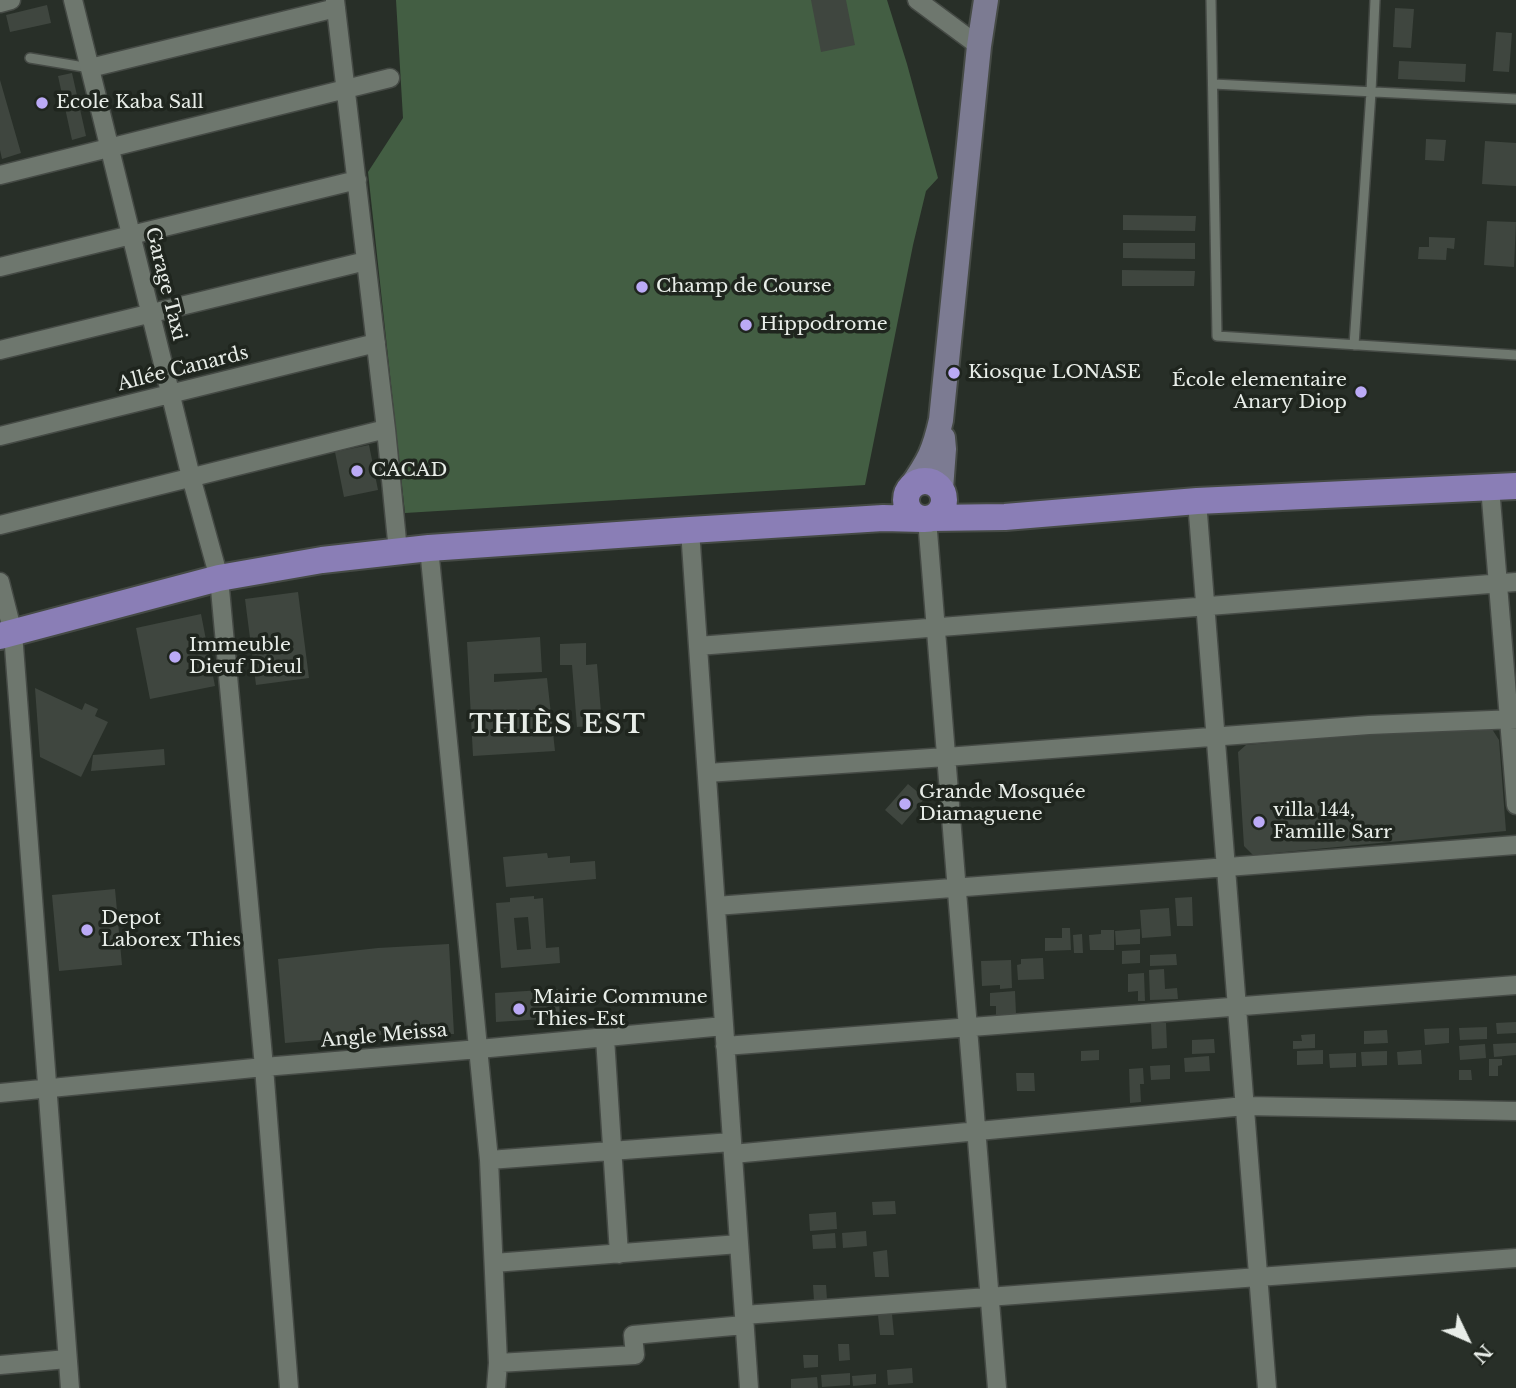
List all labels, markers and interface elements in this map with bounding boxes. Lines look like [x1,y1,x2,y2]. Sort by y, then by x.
place label: Ecole Kaba Sall [56,92,204,114]
marker: Ecole Kaba Sall [34,95,50,111]
street label: Garage Taxi [140,225,190,343]
place label: Champ de Course [656,276,832,298]
marker: Champ de Course [634,279,650,295]
place label: Hippodrome [760,314,888,336]
marker: Hippodrome [738,317,754,333]
street label: Allée Canards [115,342,251,396]
place label: Kiosque LONASE [968,362,1141,384]
marker: Kiosque LONASE [946,365,962,381]
place label: École elementaire Anary Diop [1172,370,1347,414]
marker: École elementaire Anary Diop [1353,384,1369,400]
place label: CACAD [371,460,447,482]
marker: CACAD [349,463,365,479]
place label: Immeuble Dieuf Dieul [189,635,302,679]
marker: Immeuble Dieuf Dieul [167,649,183,665]
district label: THIÈS EST [470,710,646,742]
place label: Grande Mosquée Diamaguene [919,782,1086,826]
marker: Grande Mosquée Diamaguene [897,796,913,812]
place label: villa 144, Famille Sarr [1273,800,1392,844]
marker: villa 144, Famille Sarr [1251,814,1267,830]
place label: Depot Laborex Thies [101,908,241,952]
marker: Depot Laborex Thies [79,922,95,938]
place label: Mairie Commune Thies-Est [533,987,708,1031]
marker: Mairie Commune Thies-Est [511,1001,527,1017]
street label: Angle Meissa [320,1019,448,1053]
north arrow [1432,1304,1502,1374]
text: N [1468,1340,1497,1368]

